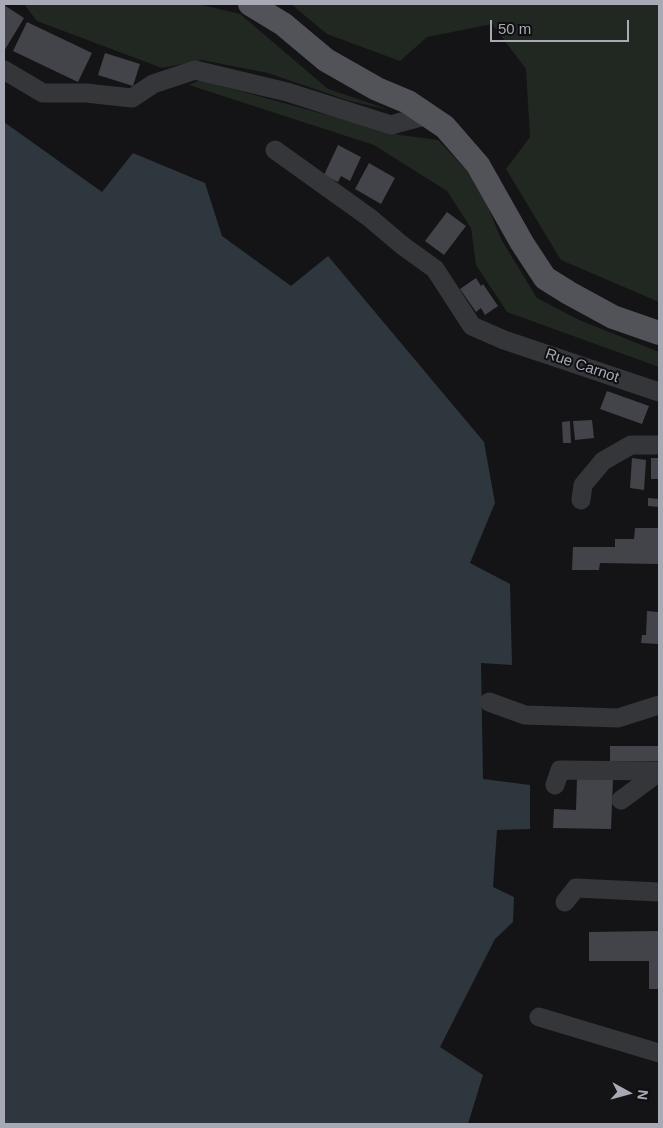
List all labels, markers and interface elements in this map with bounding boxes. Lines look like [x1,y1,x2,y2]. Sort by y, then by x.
scale bar [493,10,632,42]
text: 50 m [498,20,531,37]
street label: Rue Carnot [543,345,621,387]
north arrow [603,1068,653,1118]
text: N [634,1089,651,1101]

